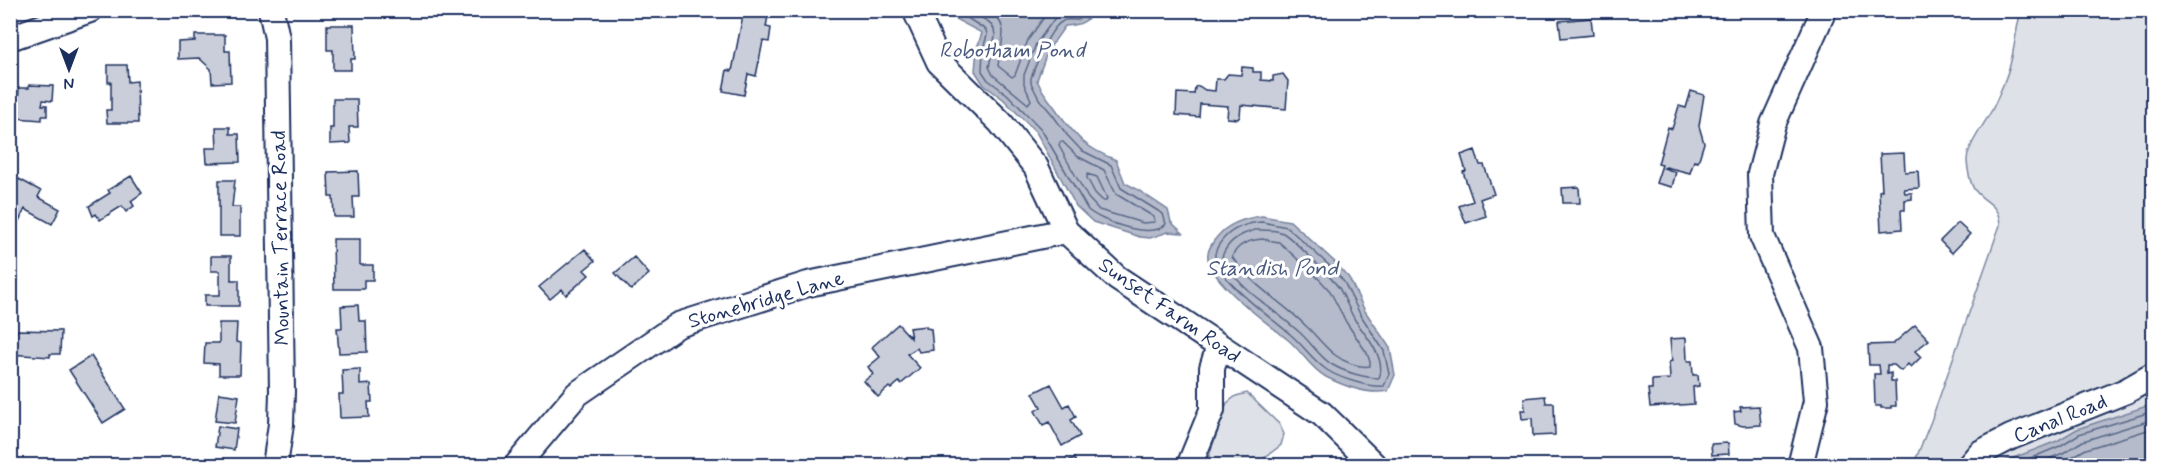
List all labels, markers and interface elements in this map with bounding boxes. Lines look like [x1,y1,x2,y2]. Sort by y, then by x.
water label: Robotham Pond [939,37,1088,65]
north arrow [39,39,99,99]
text: N [64,72,74,93]
street label: Mountain Terrace Road [265,130,297,346]
street label: Sunset Farm Road [1093,251,1246,370]
water label: Standish Pond [1206,255,1340,283]
street label: Stonebridge Lane [685,264,848,336]
street label: Canal Road [2009,387,2111,450]

